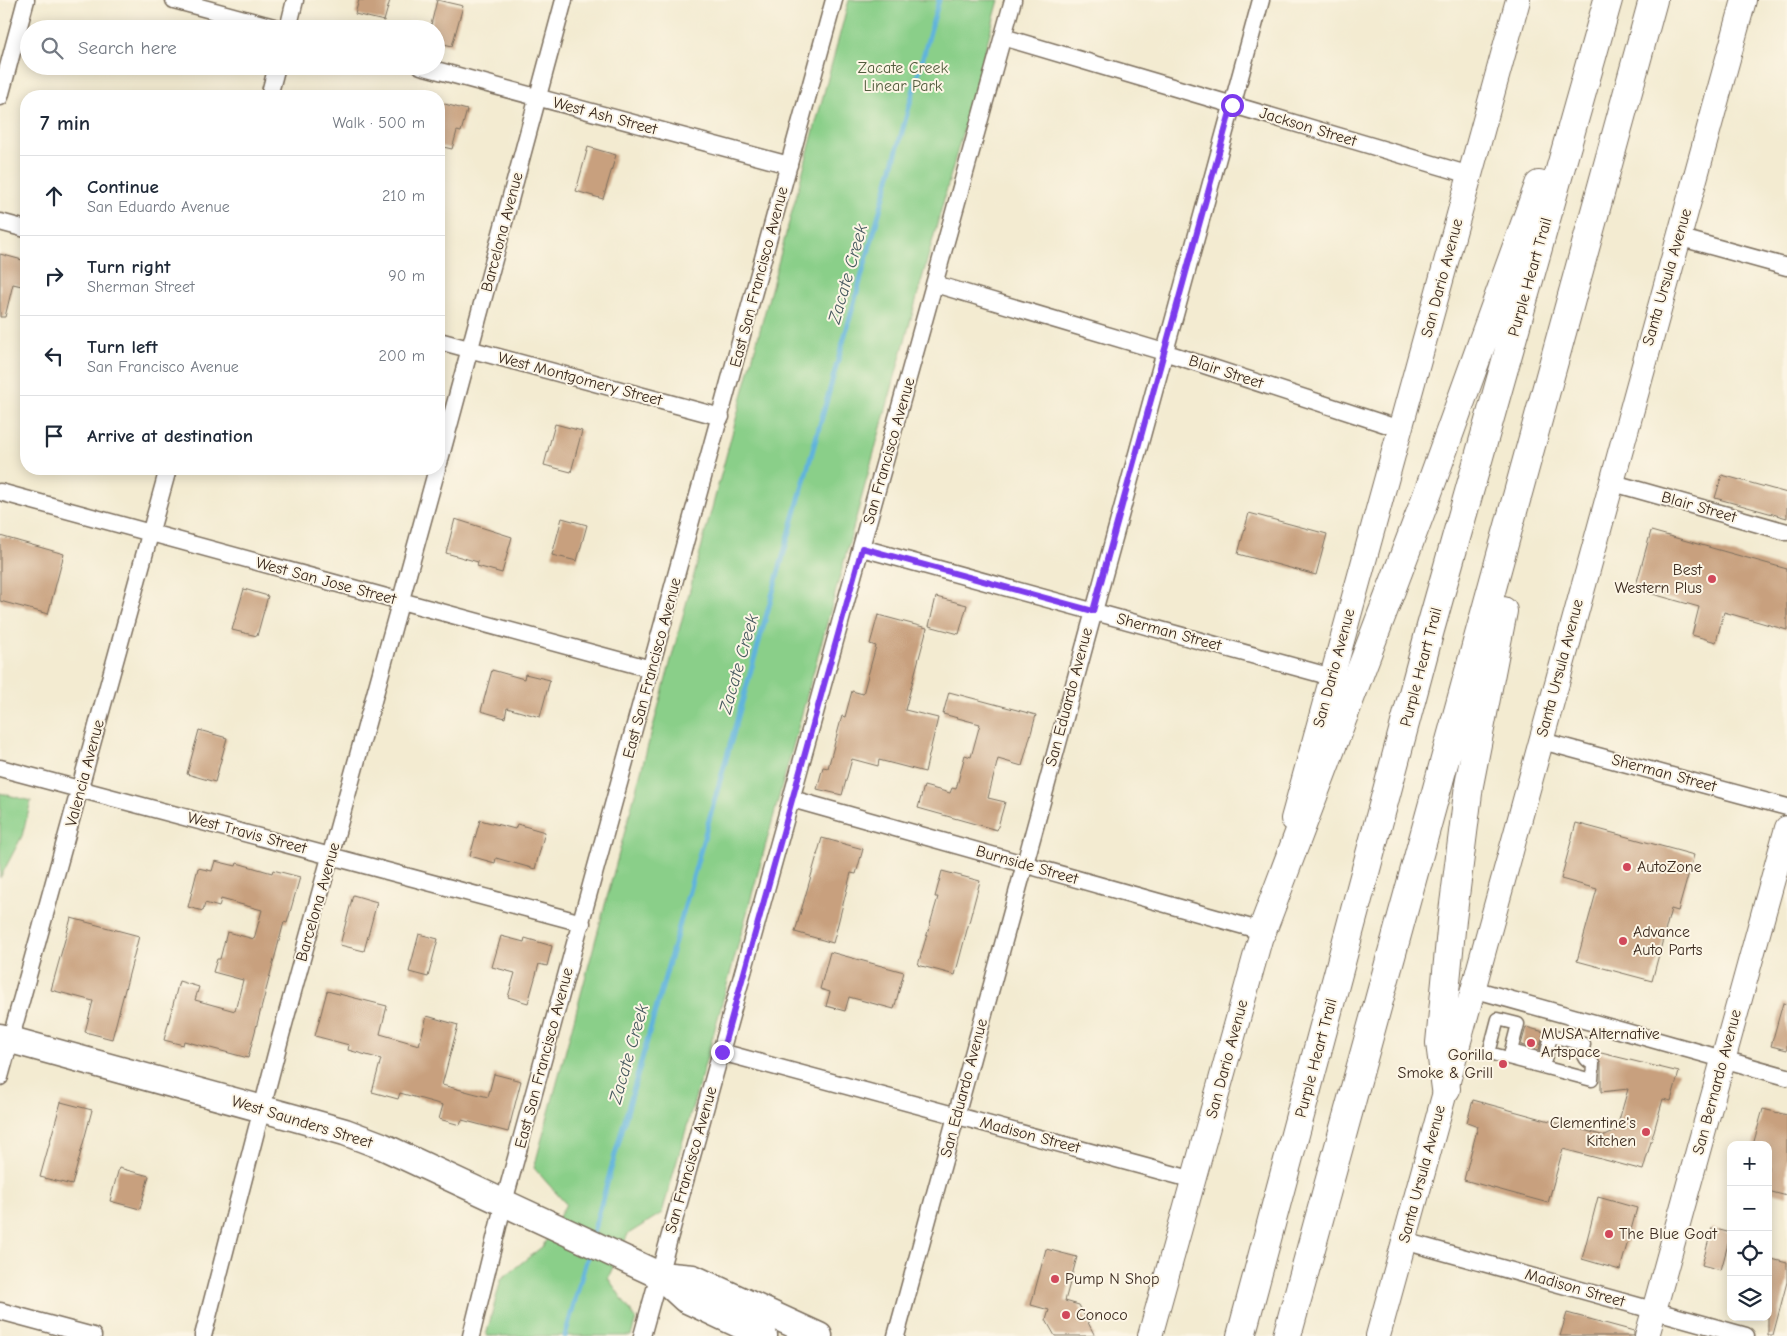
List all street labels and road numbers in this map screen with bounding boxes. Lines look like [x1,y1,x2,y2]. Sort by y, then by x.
street label: West Ash Street [551,93,660,139]
street label: Jackson Street [1257,104,1359,150]
street label: Barcelona Avenue [477,170,527,294]
street label: East San Francisco Avenue [726,185,792,369]
street label: Santa Ursula Avenue [1639,206,1695,348]
street label: Purple Heart Trail [1504,216,1556,338]
street label: San Dario Avenue [1418,217,1466,339]
street label: West Montgomery Street [496,348,665,410]
street label: Blair Street [1187,352,1266,393]
street label: San Francisco Avenue [859,376,919,526]
street label: Blair Street [1659,488,1739,526]
street label: West San Jose Street [254,554,398,608]
street label: East San Francisco Avenue [619,576,685,760]
street label: Santa Ursula Avenue [1533,597,1587,739]
street label: Purple Heart Trail [1396,605,1446,729]
street label: San Dario Avenue [1310,607,1358,729]
street label: Sherman Street [1115,609,1224,655]
street label: San Eduardo Avenue [1042,626,1096,768]
street label: Valencia Avenue [62,718,108,828]
street label: Sherman Street [1610,750,1719,796]
street label: West Travis Street [186,808,309,858]
street label: Barcelona Avenue [292,840,344,964]
street label: Burnside Street [974,842,1081,888]
street label: East San Francisco Avenue [511,966,577,1150]
street label: Purple Heart Trail [1291,996,1341,1120]
street label: San Dario Avenue [1203,998,1251,1120]
street label: San Bernardo Avenue [1689,1007,1745,1157]
street label: San Eduardo Avenue [937,1017,991,1159]
street label: San Francisco Avenue [661,1085,721,1235]
street label: West Saunders Street [229,1092,375,1152]
street label: Santa Ursula Avenue [1395,1103,1449,1245]
street label: Madison Street [978,1113,1083,1157]
street label: Madison Street [1523,1265,1627,1311]

